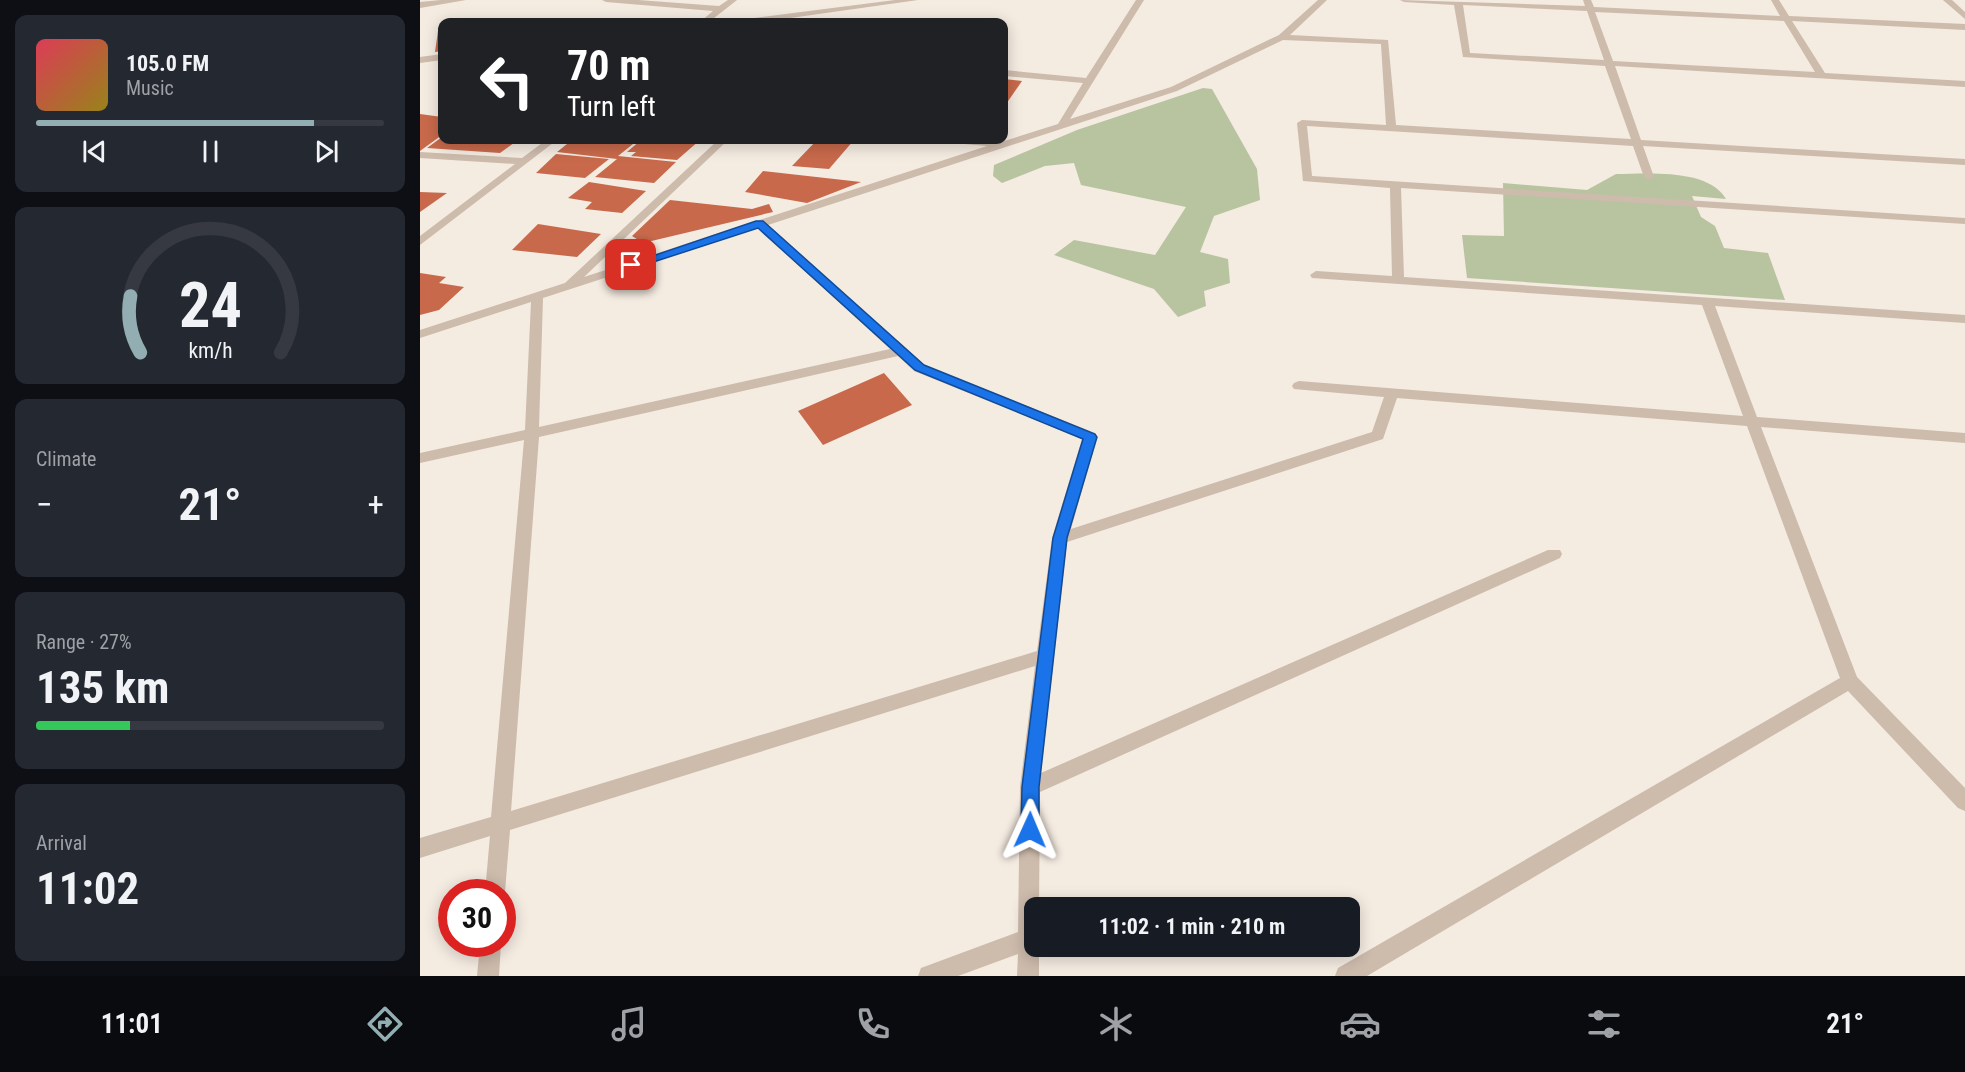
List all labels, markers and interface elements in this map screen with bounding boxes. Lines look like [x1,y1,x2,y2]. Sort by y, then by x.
text: 70 m [567,41,650,90]
icon: left [468,42,546,120]
text: 105.0 FM [126,51,209,76]
text: Music [126,76,174,100]
text: Turn left [567,91,656,123]
icon: previous [78,135,111,168]
icon: pause [194,135,227,168]
icon: next [310,135,343,168]
pin [605,239,656,290]
icon: arrive [614,248,647,281]
text: 24 [178,269,242,342]
text: km/h [188,338,232,363]
text: Climate [36,447,96,471]
text: 21° [179,478,242,531]
text: − [36,485,53,524]
text: + [368,485,384,524]
text: Range · 27% [36,630,132,654]
text: 135 km [36,661,169,714]
position arrow [998,798,1062,862]
text: Arrival [36,831,87,855]
text: 11:02 [36,862,139,915]
speed limit sign: 30 [438,879,516,957]
text: 11:02 · 1 min · 210 m [1099,914,1285,939]
icon: directions [364,1003,406,1045]
icon: music [608,1003,650,1045]
icon: phone [852,1003,894,1045]
icon: climate [1095,1003,1137,1045]
icon: car [1339,1003,1381,1045]
icon: filters [1583,1003,1625,1045]
text: 11:01 [101,1008,163,1040]
text: 21° [1826,1008,1864,1040]

